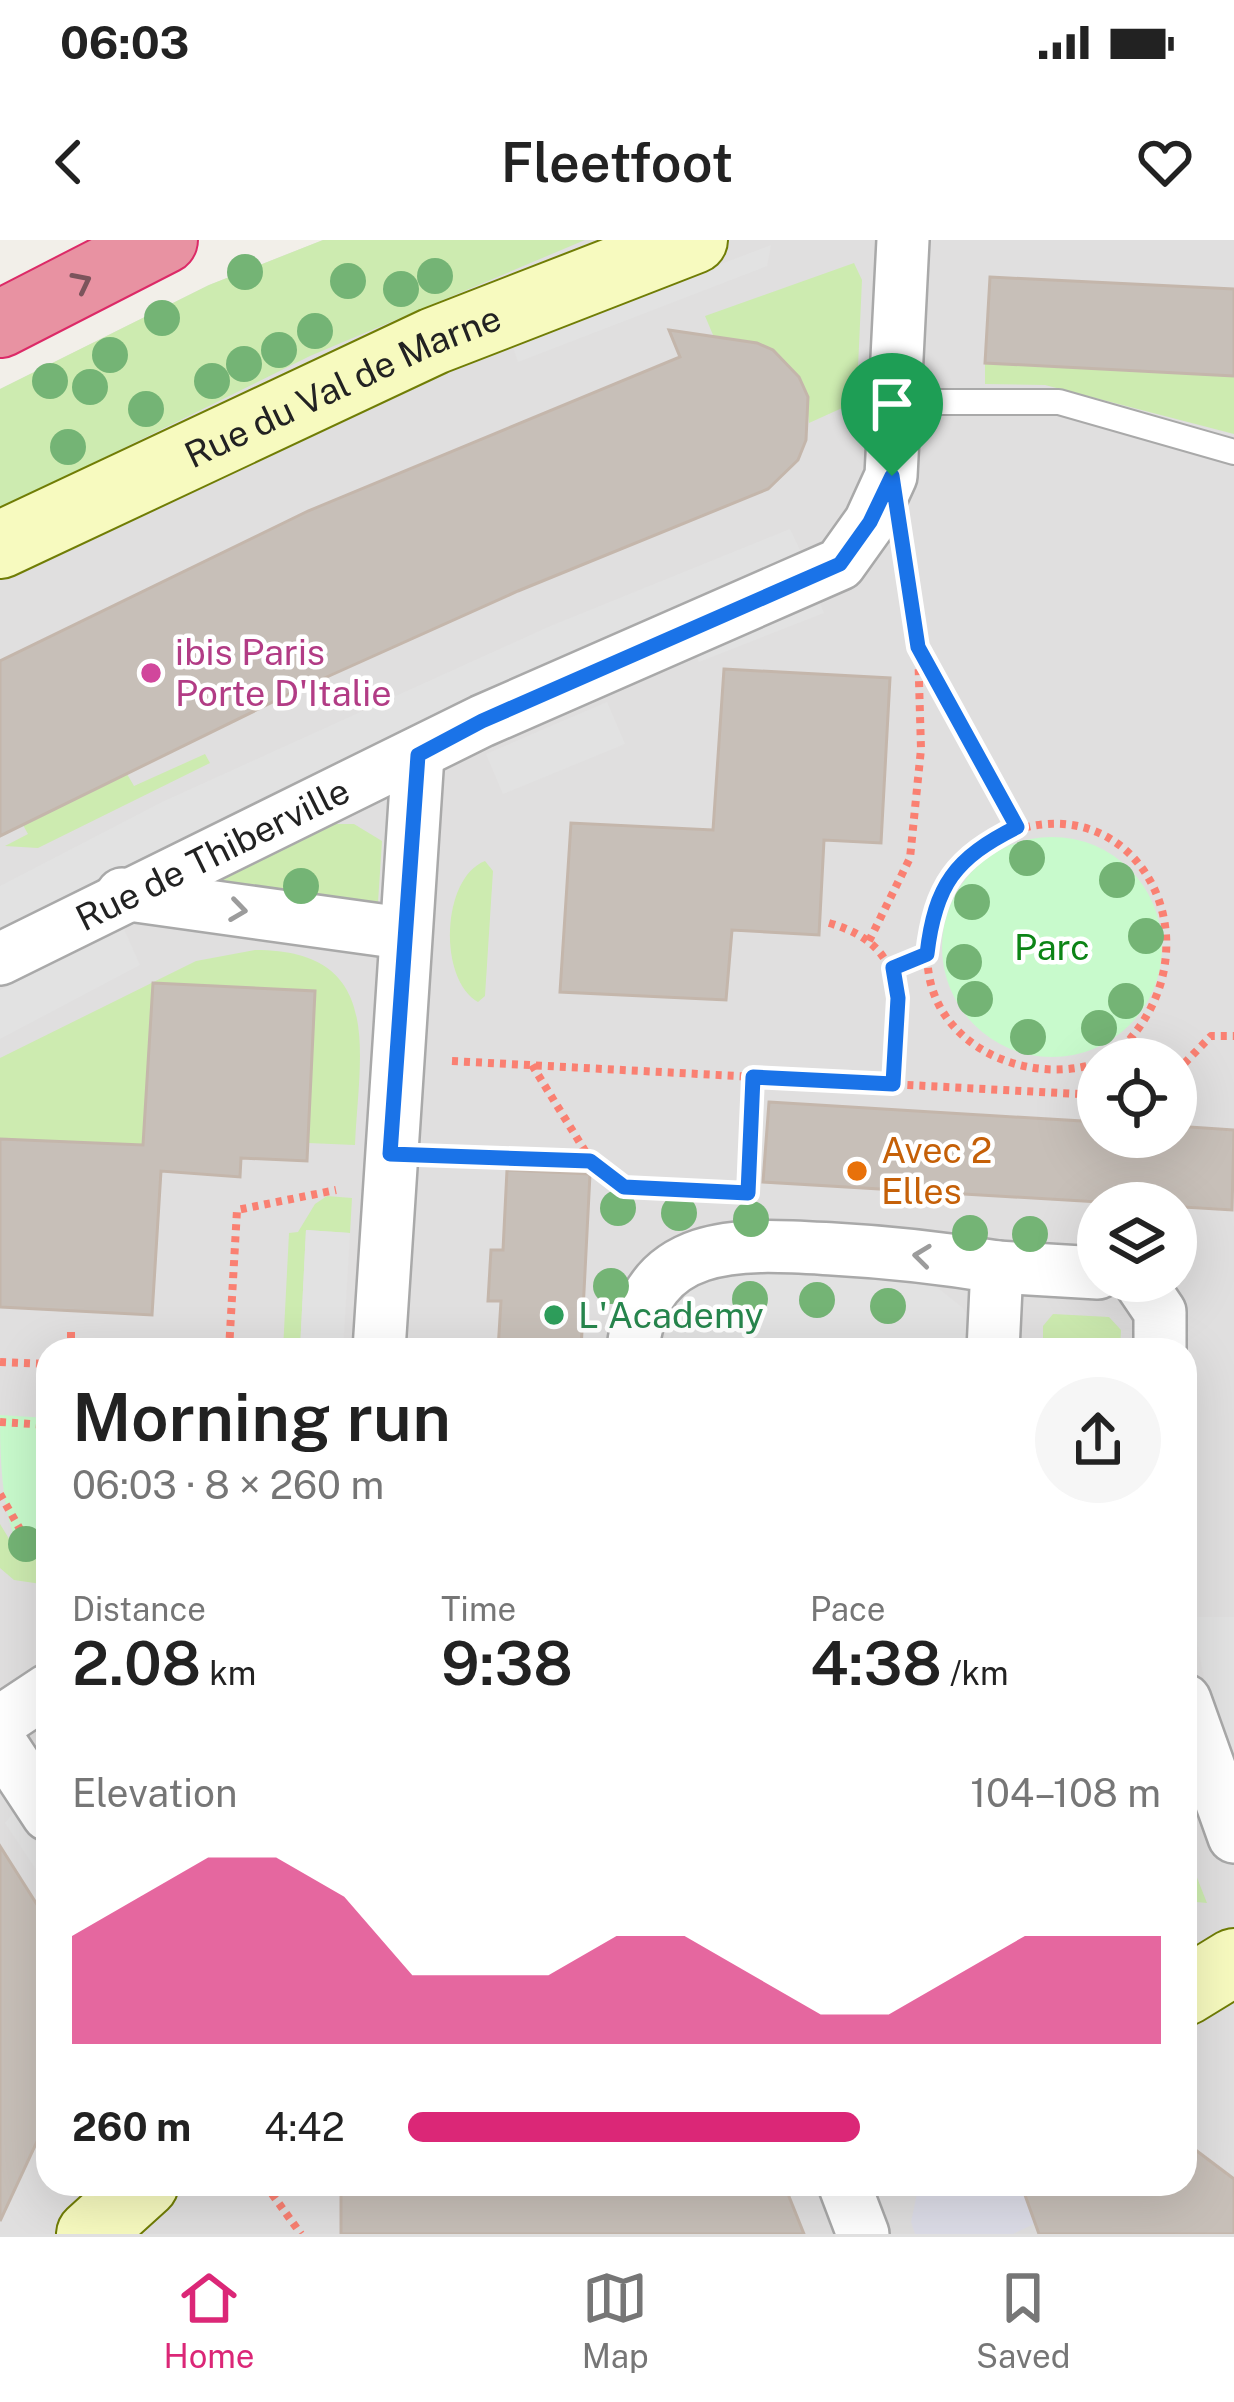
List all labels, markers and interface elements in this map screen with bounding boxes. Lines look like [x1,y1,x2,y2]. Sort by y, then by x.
text: 06:03 [60,16,190,69]
icon: back [36,129,102,195]
icon: heart [1132,129,1198,195]
text: Fleetfoot [501,131,733,194]
one-way arrow [70,274,92,297]
street label: Rue du Val de Marne [178,296,507,476]
pin [841,353,943,476]
icon: arrive [859,371,925,437]
place label: ibis Paris Porte D'Italie [175,631,392,714]
marker: ibis Paris Porte D'Italie [138,660,164,686]
street label: Rue de Thiberville [69,769,356,939]
one-way arrow [228,896,247,922]
park label: Parc [1014,926,1090,968]
map controls [1077,1038,1197,1302]
button: locate [1077,1038,1197,1158]
place label: Avec 2 Elles [881,1129,992,1212]
marker: Avec 2 Elles [844,1158,870,1184]
button: layers [1077,1182,1197,1302]
one-way arrow [912,1243,931,1269]
place label: L'Academy [578,1294,764,1336]
marker: L'Academy [541,1302,567,1328]
button: share [1035,1377,1161,1503]
text: Morning run [72,1378,451,1456]
text: 06:03 · 8 × 260 m [72,1462,384,1508]
text: Distance [72,1590,206,1628]
text: Time [441,1590,516,1628]
text: Pace [810,1590,885,1628]
text: 2.08 [72,1628,201,1699]
text: 9:38 [441,1628,573,1699]
text: 4:38 [810,1628,942,1699]
text: km [201,1654,256,1692]
text: /km [942,1654,1009,1692]
text: Elevation [72,1770,238,1816]
text: 104–108 m [970,1770,1161,1816]
text: 260 m [72,2104,191,2150]
text: 4:42 [264,2104,345,2150]
tab: Home [164,2265,255,2375]
tab: Map [582,2265,649,2375]
tab: Saved [976,2265,1070,2375]

